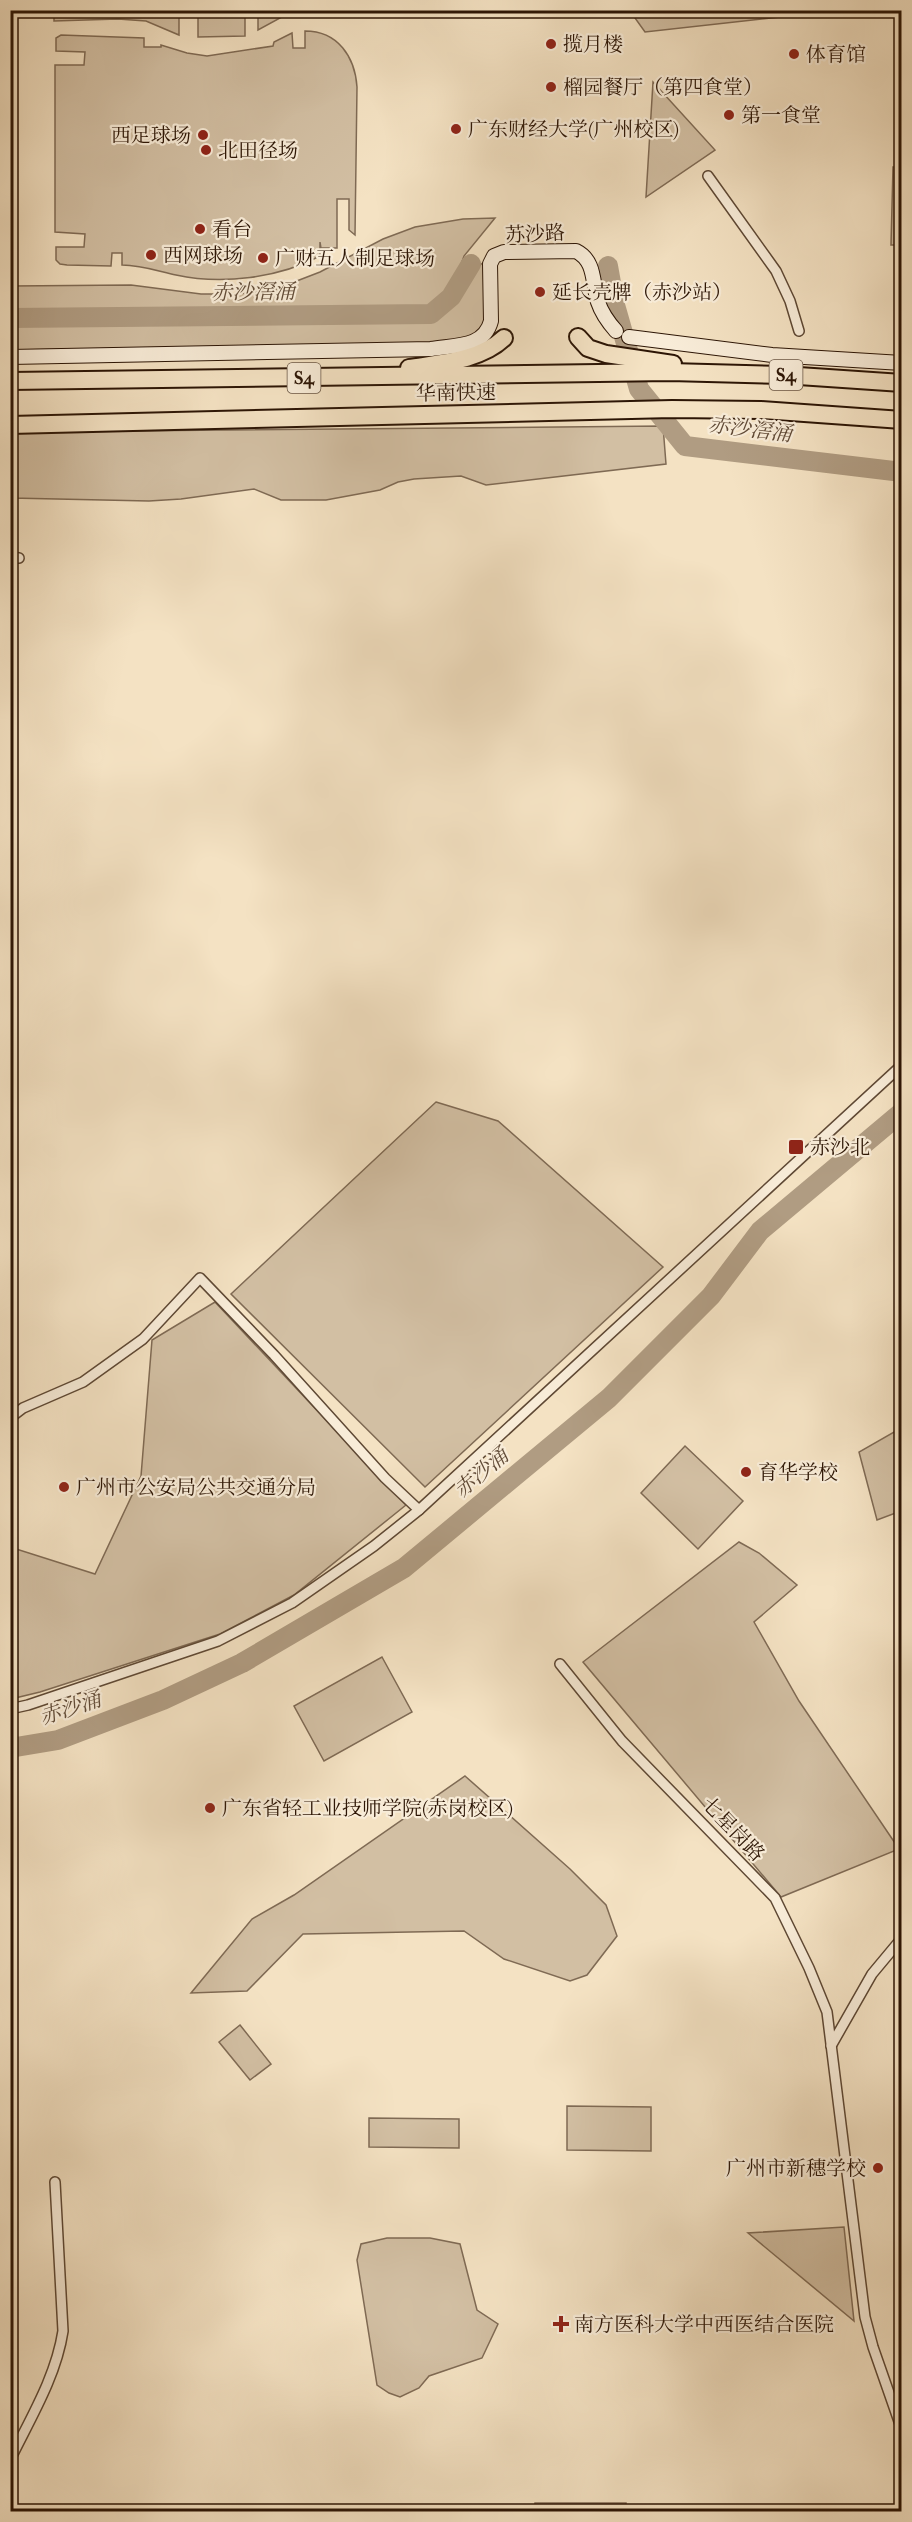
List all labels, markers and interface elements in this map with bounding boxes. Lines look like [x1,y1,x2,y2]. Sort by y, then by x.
place label: 揽月楼 [563,33,623,56]
marker: 揽月楼 [544,37,558,51]
place label: 体育馆 [806,43,866,66]
marker: 体育馆 [787,47,801,61]
place label: 榴园餐厅（第四食堂） [563,76,763,99]
marker: 榴园餐厅（第四食堂） [544,80,558,94]
place label: 第一食堂 [741,104,821,127]
marker: 第一食堂 [722,108,736,122]
place label: 广东财经大学(广州校区) [468,118,679,141]
marker: 广东财经大学(广州校区) [449,122,463,136]
place label: 西足球场 [111,124,191,147]
marker: 西足球场 [196,128,210,142]
place label: 北田径场 [218,139,298,162]
marker: 北田径场 [199,143,213,157]
place label: 看台 [212,218,252,241]
street label: 苏沙路 [504,221,566,247]
marker: 看台 [193,222,207,236]
place label: 西网球场 [163,244,243,267]
place label: 广财五人制足球场 [275,247,435,270]
marker: 西网球场 [144,248,158,262]
marker: 广财五人制足球场 [256,251,270,265]
water label: 赤沙滘涌 [211,279,297,305]
place label: 延长壳牌（赤沙站） [552,281,732,304]
marker: 延长壳牌（赤沙站） [533,285,547,299]
road number: S4 [770,360,802,390]
road number: S4 [288,363,320,393]
street label: 华南快速 [416,381,496,405]
water label: 赤沙滘涌 [707,412,795,446]
place label: 赤沙北 [810,1136,870,1159]
marker: 赤沙北 [787,1138,805,1156]
water label: 赤沙涌 [449,1442,514,1502]
place label: 育华学校 [758,1461,838,1484]
marker: 育华学校 [739,1465,753,1479]
place label: 广州市公安局公共交通分局 [76,1476,316,1499]
marker: 广州市公安局公共交通分局 [57,1480,71,1494]
water label: 赤沙涌 [36,1686,106,1729]
street label: 七星岗路 [697,1792,769,1866]
place label: 广东省轻工业技师学院(赤岗校区) [222,1797,513,1820]
marker: 广东省轻工业技师学院(赤岗校区) [203,1801,217,1815]
place label: 广州市新穗学校 [726,2157,866,2180]
marker: 广州市新穗学校 [871,2161,885,2175]
place label: 南方医科大学中西医结合医院 [574,2313,834,2336]
marker: 南方医科大学中西医结合医院 [552,2315,570,2333]

